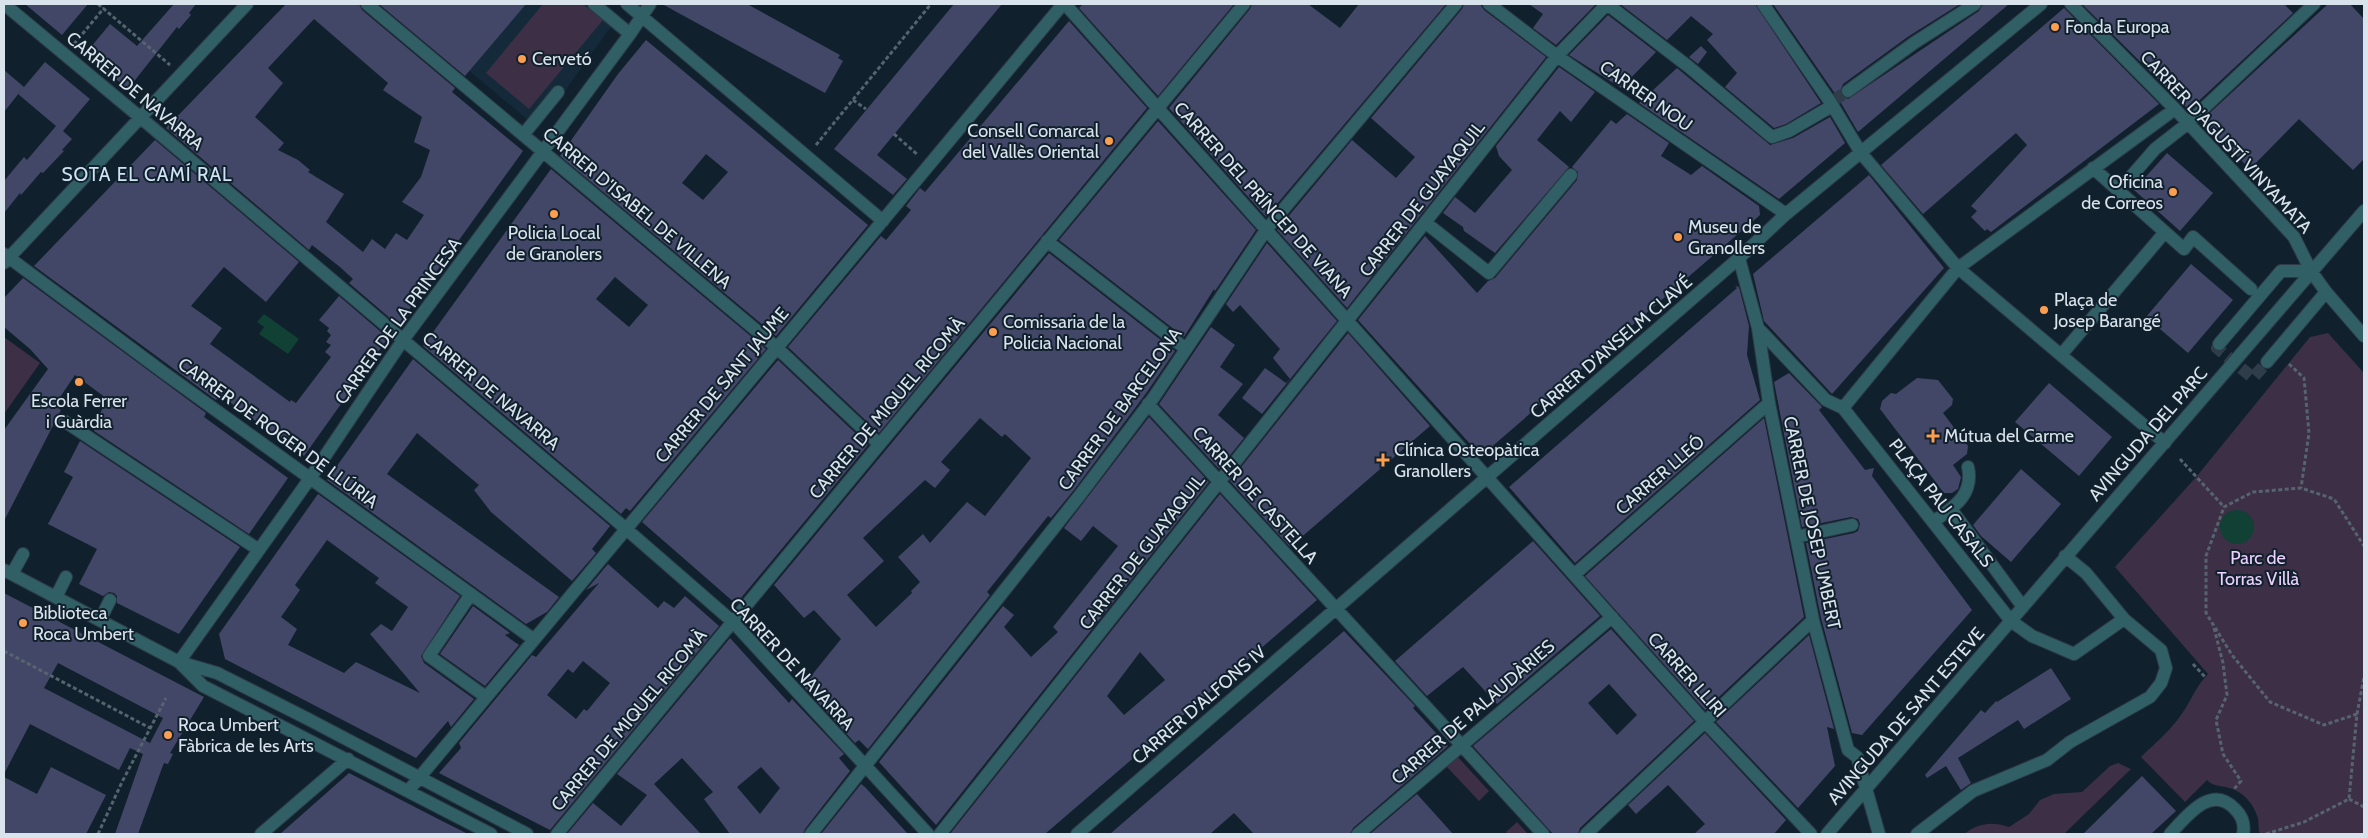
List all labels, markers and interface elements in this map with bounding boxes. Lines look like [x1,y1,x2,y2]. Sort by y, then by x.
place label: Fonda Europa [2065,16,2170,38]
marker: Fonda Europa [2049,21,2061,33]
street label: CARRER DE NAVARRA [62,27,208,155]
street label: CARRER D'AGUSTÍ VINYAMATA [2136,46,2316,238]
place label: Cervetó [532,48,592,70]
marker: Cervetó [516,53,528,65]
street label: CARRER NOU [1595,56,1697,136]
street label: CARRER DEL PRÍNCEP DE VIANA [1169,97,1357,303]
street label: CARRER DE GUAYAQUIL [1355,117,1489,281]
place label: Consell Comarcal del Vallès Oriental [962,120,1100,163]
street label: CARRER D'ISABEL DE VILLENA [538,123,736,293]
marker: Consell Comarcal del Vallès Oriental [1103,135,1115,147]
district label: SOTA EL CAMÍ RAL [61,162,233,186]
place label: Oficina de Correos [2081,171,2163,214]
marker: Oficina de Correos [2167,186,2179,198]
marker: Policia Local de Granolers [548,208,560,220]
place label: Museu de Granollers [1688,216,1765,259]
place label: Policia Local de Granolers [506,222,602,265]
marker: Museu de Granollers [1672,231,1684,243]
street label: CARRER DE LA PRINCESA [330,233,466,409]
street label: CARRER D'ANSELM CLAVÉ [1526,271,1696,423]
place label: Plaça de Josep Barangé [2053,289,2161,332]
street label: CARRER DE SANT JAUME [650,303,794,467]
marker: Plaça de Josep Barangé [2038,304,2050,316]
place label: Comissaria de la Policia Nacional [1003,311,1126,354]
street label: CARRER DE MIQUEL RICOMÀ [804,313,970,503]
street label: CARRER DE BARCELONA [1054,323,1186,495]
marker: Comissaria de la Policia Nacional [987,326,999,338]
street label: CARRER DE NAVARRA [418,327,564,455]
street label: CARRER DE ROGER DE LLÚRIA [174,353,382,513]
street label: AVINGUDA DEL PARC [2084,363,2212,505]
marker: Escola Ferrer i Guàrdia [73,376,85,388]
place label: Escola Ferrer i Guàrdia [31,390,127,433]
street label: CARRER DE JOSEP UMBERT [1779,414,1845,632]
street label: CARRER DE CASTELLA [1188,422,1322,568]
place label: Mútua del Carme [1944,425,2074,447]
marker: Mútua del Carme [1926,429,1940,443]
street label: CARRER LLEÓ [1611,430,1709,520]
street label: PLAÇA PAU CASALS [1884,434,1998,572]
place label: Clínica Osteopàtica Granollers [1394,439,1540,482]
marker: Clínica Osteopàtica Granollers [1376,453,1390,467]
street label: CARRER DE GUAYAQUIL [1075,470,1209,634]
park label: Parc de Torras Villà [2217,547,2299,590]
street label: CARRER DE NAVARRA [725,593,859,735]
place label: Biblioteca Roca Umbert [33,602,134,645]
marker: Biblioteca Roca Umbert [17,617,29,629]
street label: AVINGUDA DE SANT ESTEVE [1823,623,1989,809]
street label: CARRER DE MIQUEL RICOMÀ [546,625,712,815]
street label: CARRER LLIRI [1643,628,1731,722]
street label: CARRER DE PALAUDÀRIES [1387,635,1559,789]
street label: CARRER D'ALFONS IV [1128,641,1270,769]
place label: Roca Umbert Fàbrica de les Arts [178,714,314,757]
marker: Roca Umbert Fàbrica de les Arts [162,729,174,741]

